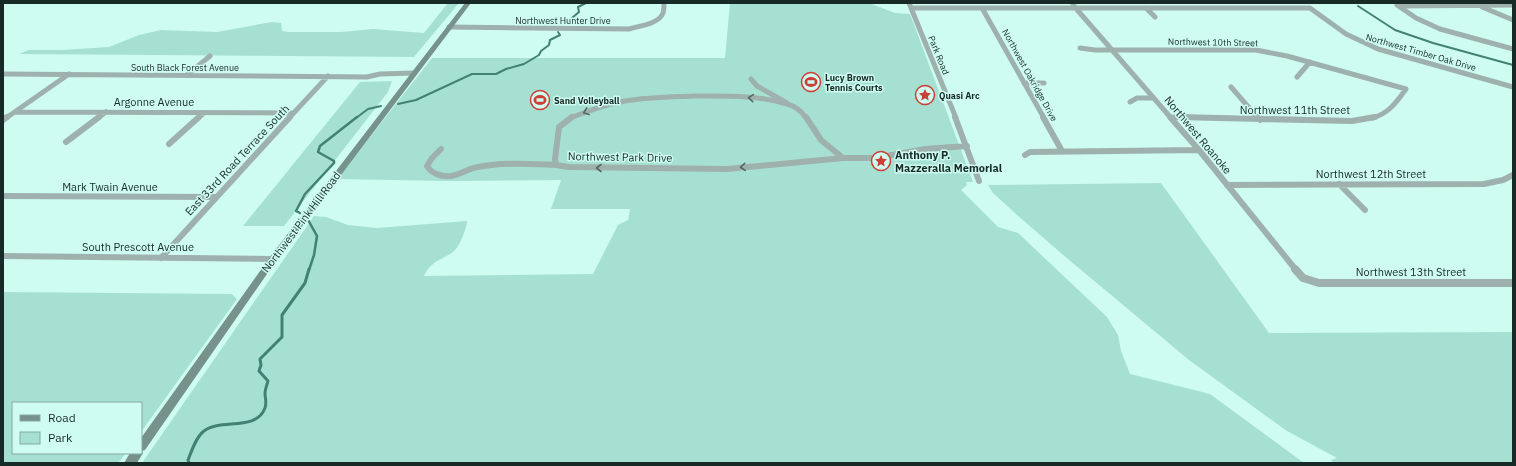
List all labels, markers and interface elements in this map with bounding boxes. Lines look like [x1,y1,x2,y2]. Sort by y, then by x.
street label: Northwest Hunter Drive [515,15,611,26]
street label: Northwest Oakridge Drive [1000,27,1060,123]
street label: Northwest Timber Oak Drive [1365,31,1477,73]
street label: Park Road [926,34,952,76]
street label: Northwest 10th Street [1168,36,1258,48]
street label: South Black Forest Avenue [131,62,239,73]
sports icon: Lucy Brown Tennis Courts [800,71,822,93]
place label: Lucy Brown Tennis Courts [825,72,883,93]
place icon: Quasi Arc [914,84,936,106]
sports icon: Sand Volleyball [529,89,551,111]
place label: Quasi Arc [939,90,980,101]
street label: Northwest Roanoke [1161,93,1235,177]
one-way arrow [748,94,754,103]
street label: Argonne Avenue [114,95,194,109]
place label: Sand Volleyball [554,95,620,106]
street label: East 33rd Road Terrace South [182,102,292,218]
street label: Northwest 11th Street [1240,103,1350,117]
one-way arrow [583,107,590,115]
place label: Anthony P. Mazzeralla Memorial [895,148,1003,175]
street label: Northwest Park Drive [568,149,672,165]
place icon: Anthony P. Mazzeralla Memorial [870,150,892,172]
one-way arrow [740,163,746,172]
one-way arrow [596,164,602,172]
street label: Northwest 12th Street [1316,167,1426,181]
street label: Northwest Pink Hill Road [259,169,343,275]
street label: Mark Twain Avenue [62,180,158,194]
street label: South Prescott Avenue [82,240,194,254]
street label: Northwest 13th Street [1356,265,1466,279]
legend [12,402,142,454]
text: Road [48,410,76,425]
text: Park [48,430,73,445]

